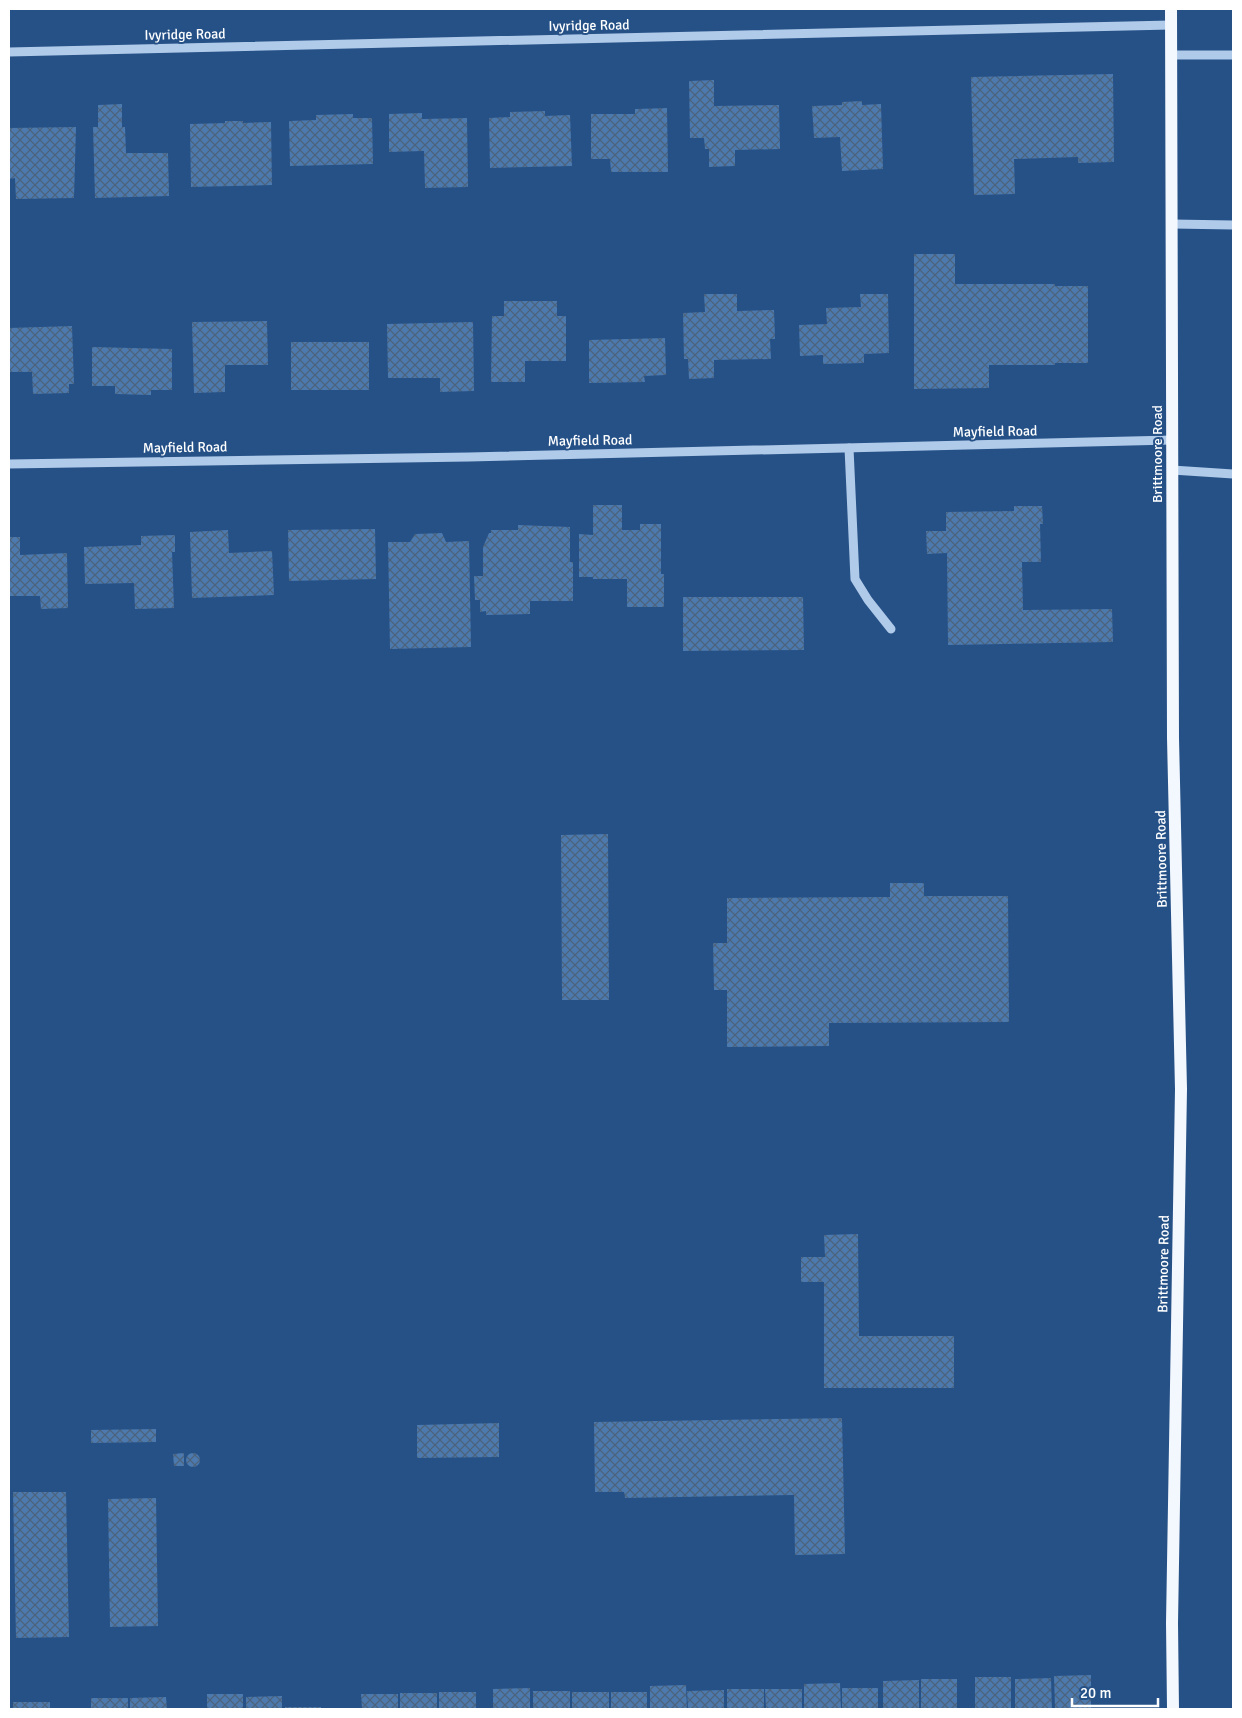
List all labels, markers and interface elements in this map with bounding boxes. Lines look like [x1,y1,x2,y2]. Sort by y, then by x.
street label: Ivyridge Road [548,16,630,35]
street label: Ivyridge Road [144,25,226,44]
street label: Brittmoore Road [1149,405,1166,503]
street label: Mayfield Road [953,422,1037,441]
street label: Mayfield Road [548,431,632,450]
street label: Mayfield Road [143,438,227,457]
street label: Brittmoore Road [1152,810,1171,908]
street label: Brittmoore Road [1154,1215,1173,1313]
scale bar [1072,1676,1158,1708]
text: 20 m [1080,1684,1111,1702]

